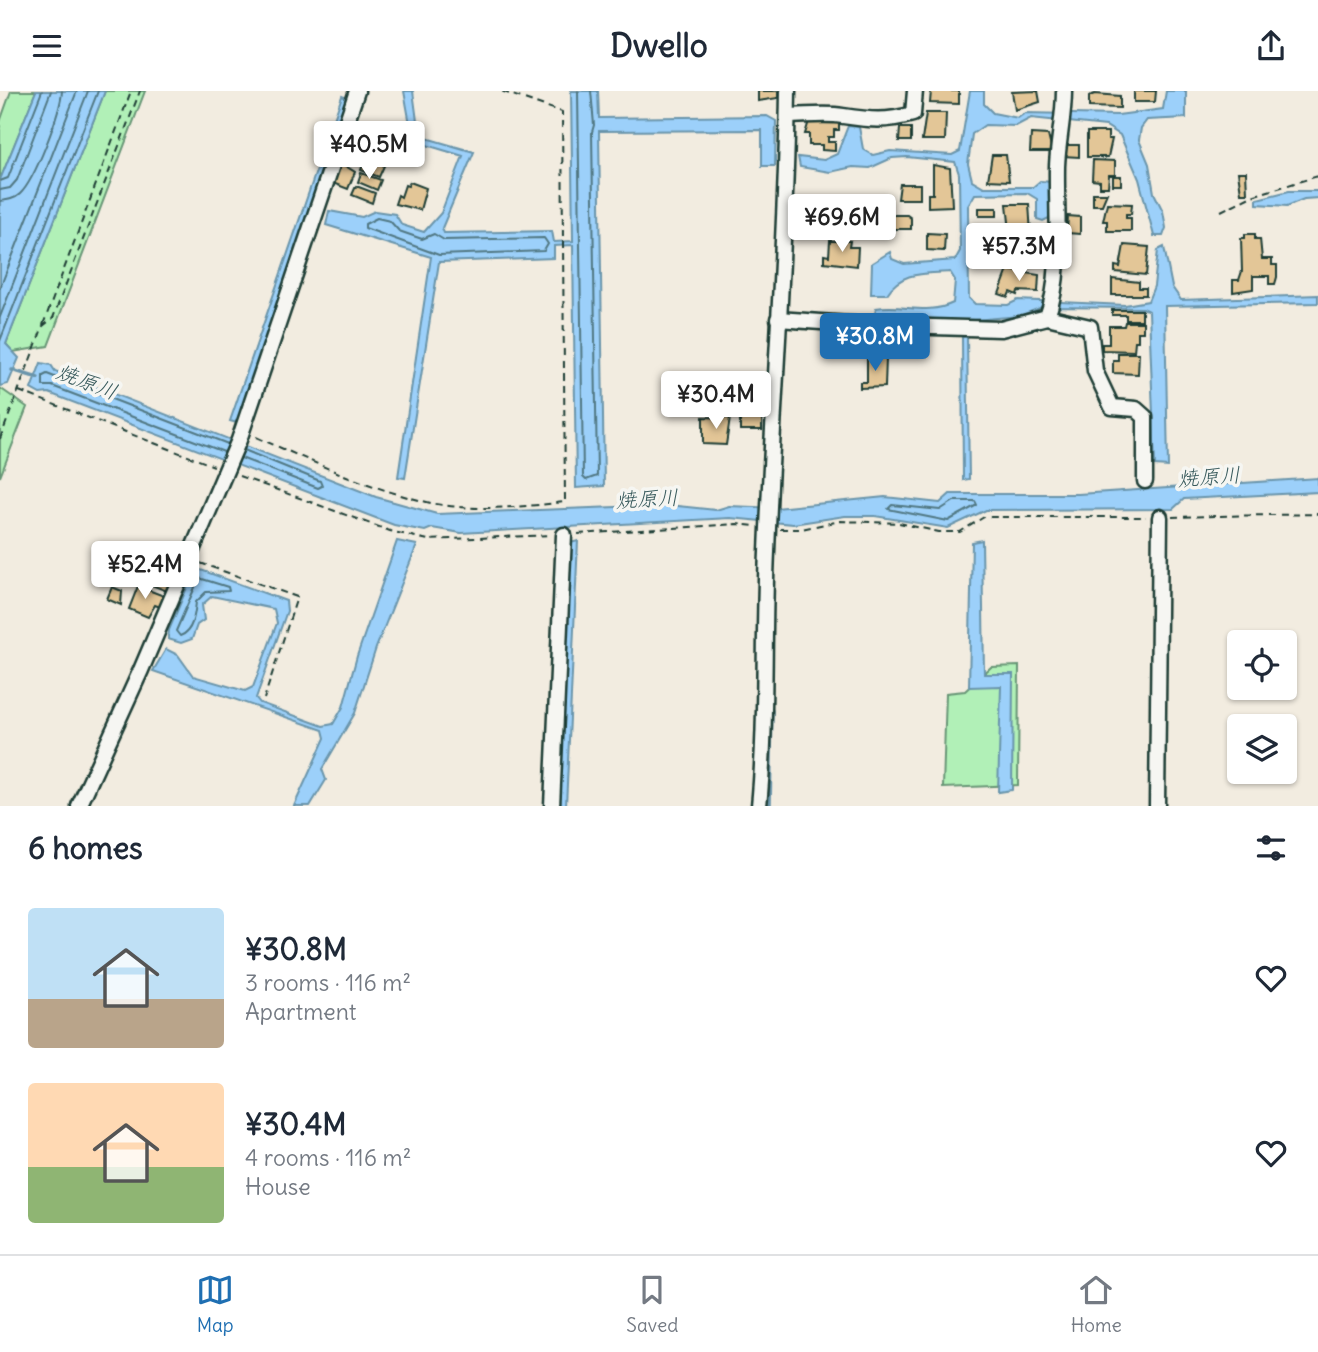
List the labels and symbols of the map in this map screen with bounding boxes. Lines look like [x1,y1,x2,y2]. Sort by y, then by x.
pin: ¥40.5M [312,122,426,181]
pin: ¥69.6M [785,195,899,254]
pin: ¥57.3M [962,223,1076,283]
pin: ¥30.8M [818,313,932,373]
water label: 焼原川 [53,358,121,405]
pin: ¥30.4M [659,371,773,431]
water label: 焼原川 [1177,461,1241,492]
water label: 焼原川 [615,483,679,514]
pin: ¥52.4M [88,541,202,601]

